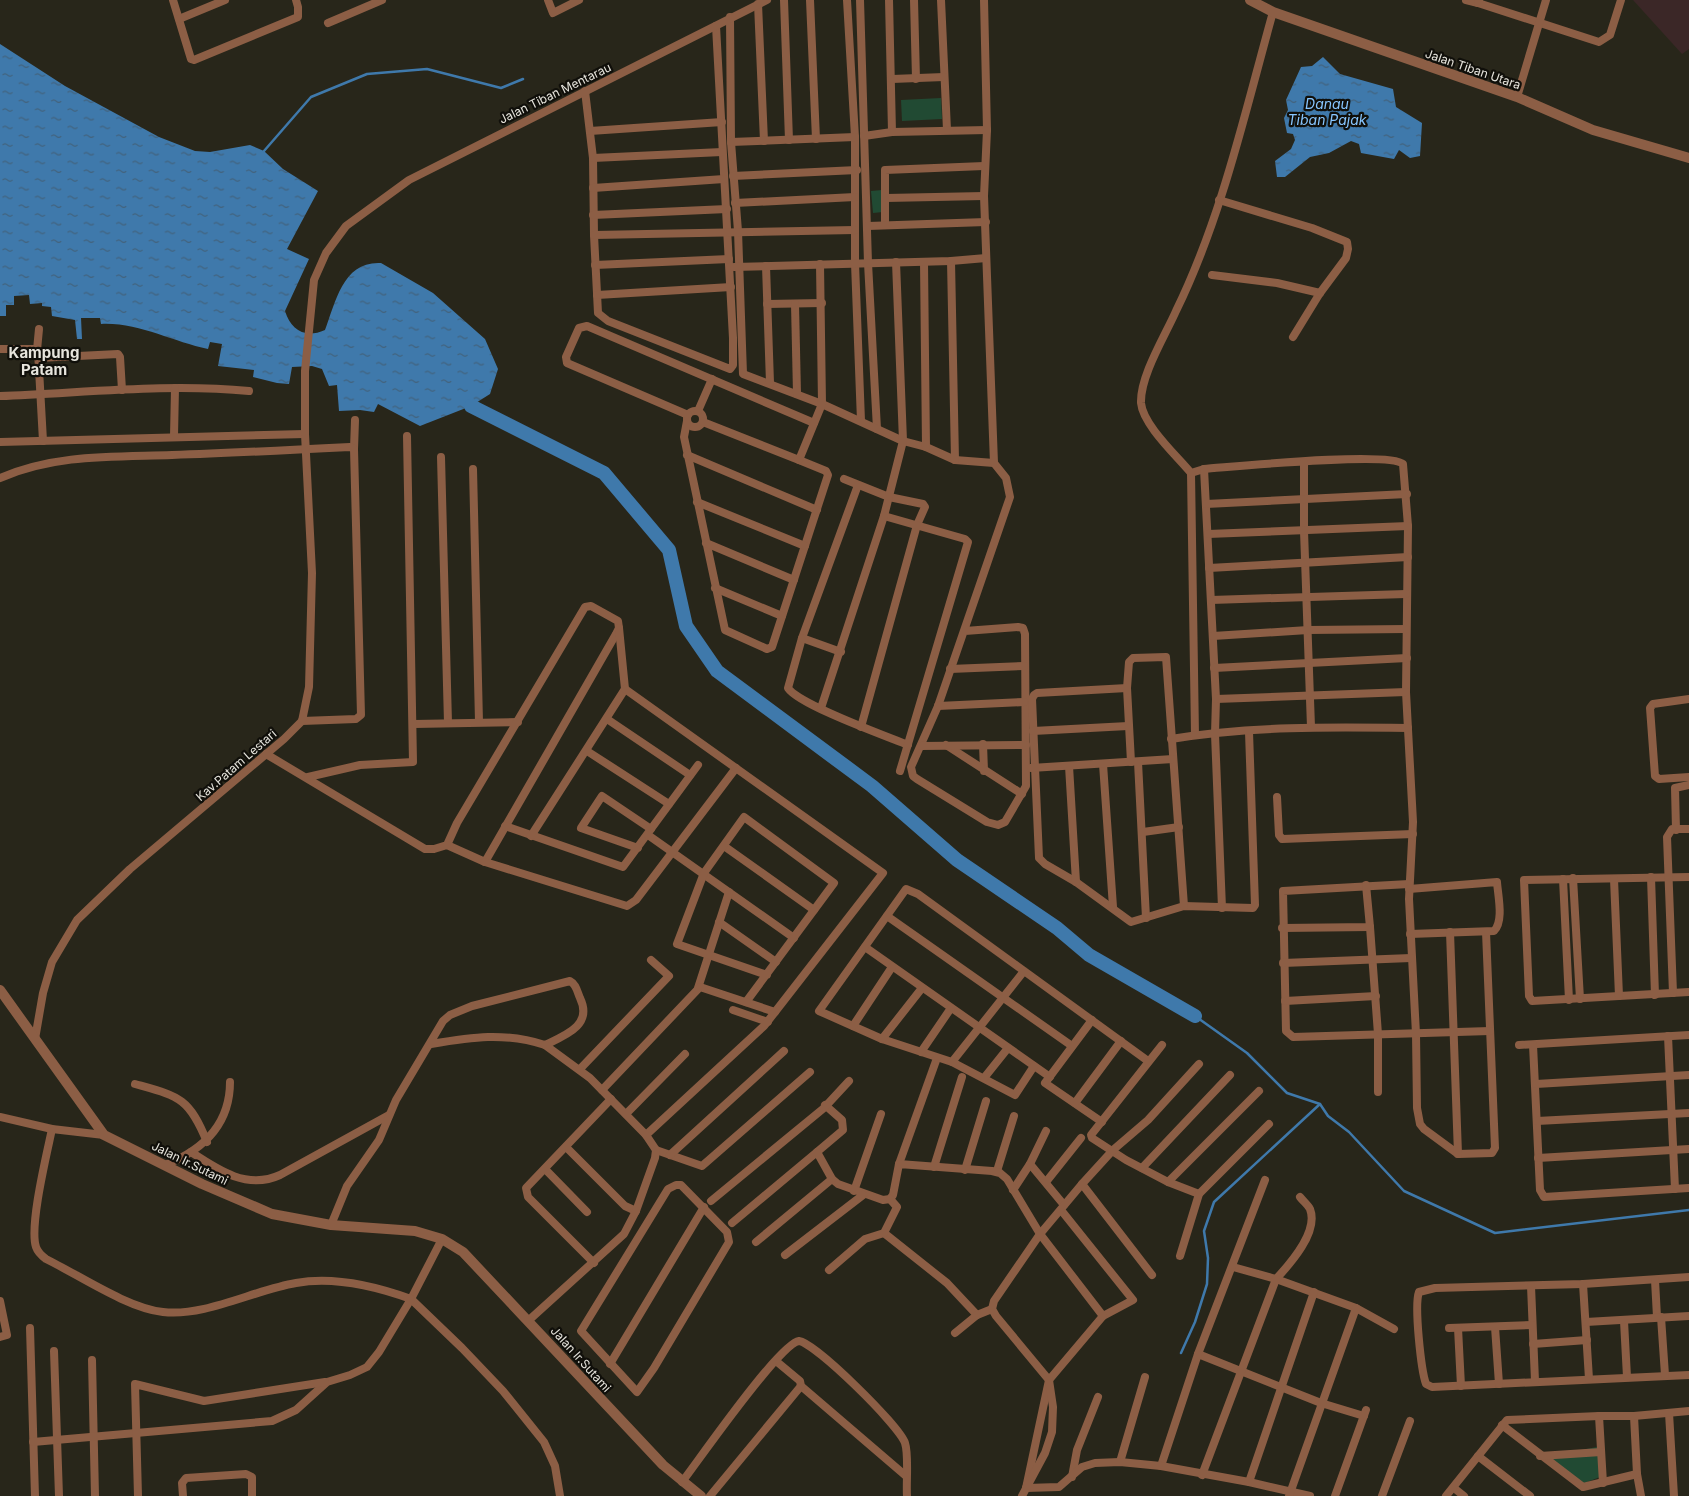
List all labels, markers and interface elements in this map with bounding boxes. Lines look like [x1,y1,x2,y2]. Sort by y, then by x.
street label: Jalan Tiban Utara [1423,46,1523,92]
street label: Jalan Tiban Mentarau [496,59,614,127]
water label: Danau Tiban Pajak [1288,95,1367,128]
district label: Kampung Patam [9,343,79,379]
street label: Kav.Patam Lestari [193,726,279,804]
street label: Jalan Ir.Sutami [149,1138,231,1188]
street label: Jalan Ir.Sutami [548,1323,614,1395]

